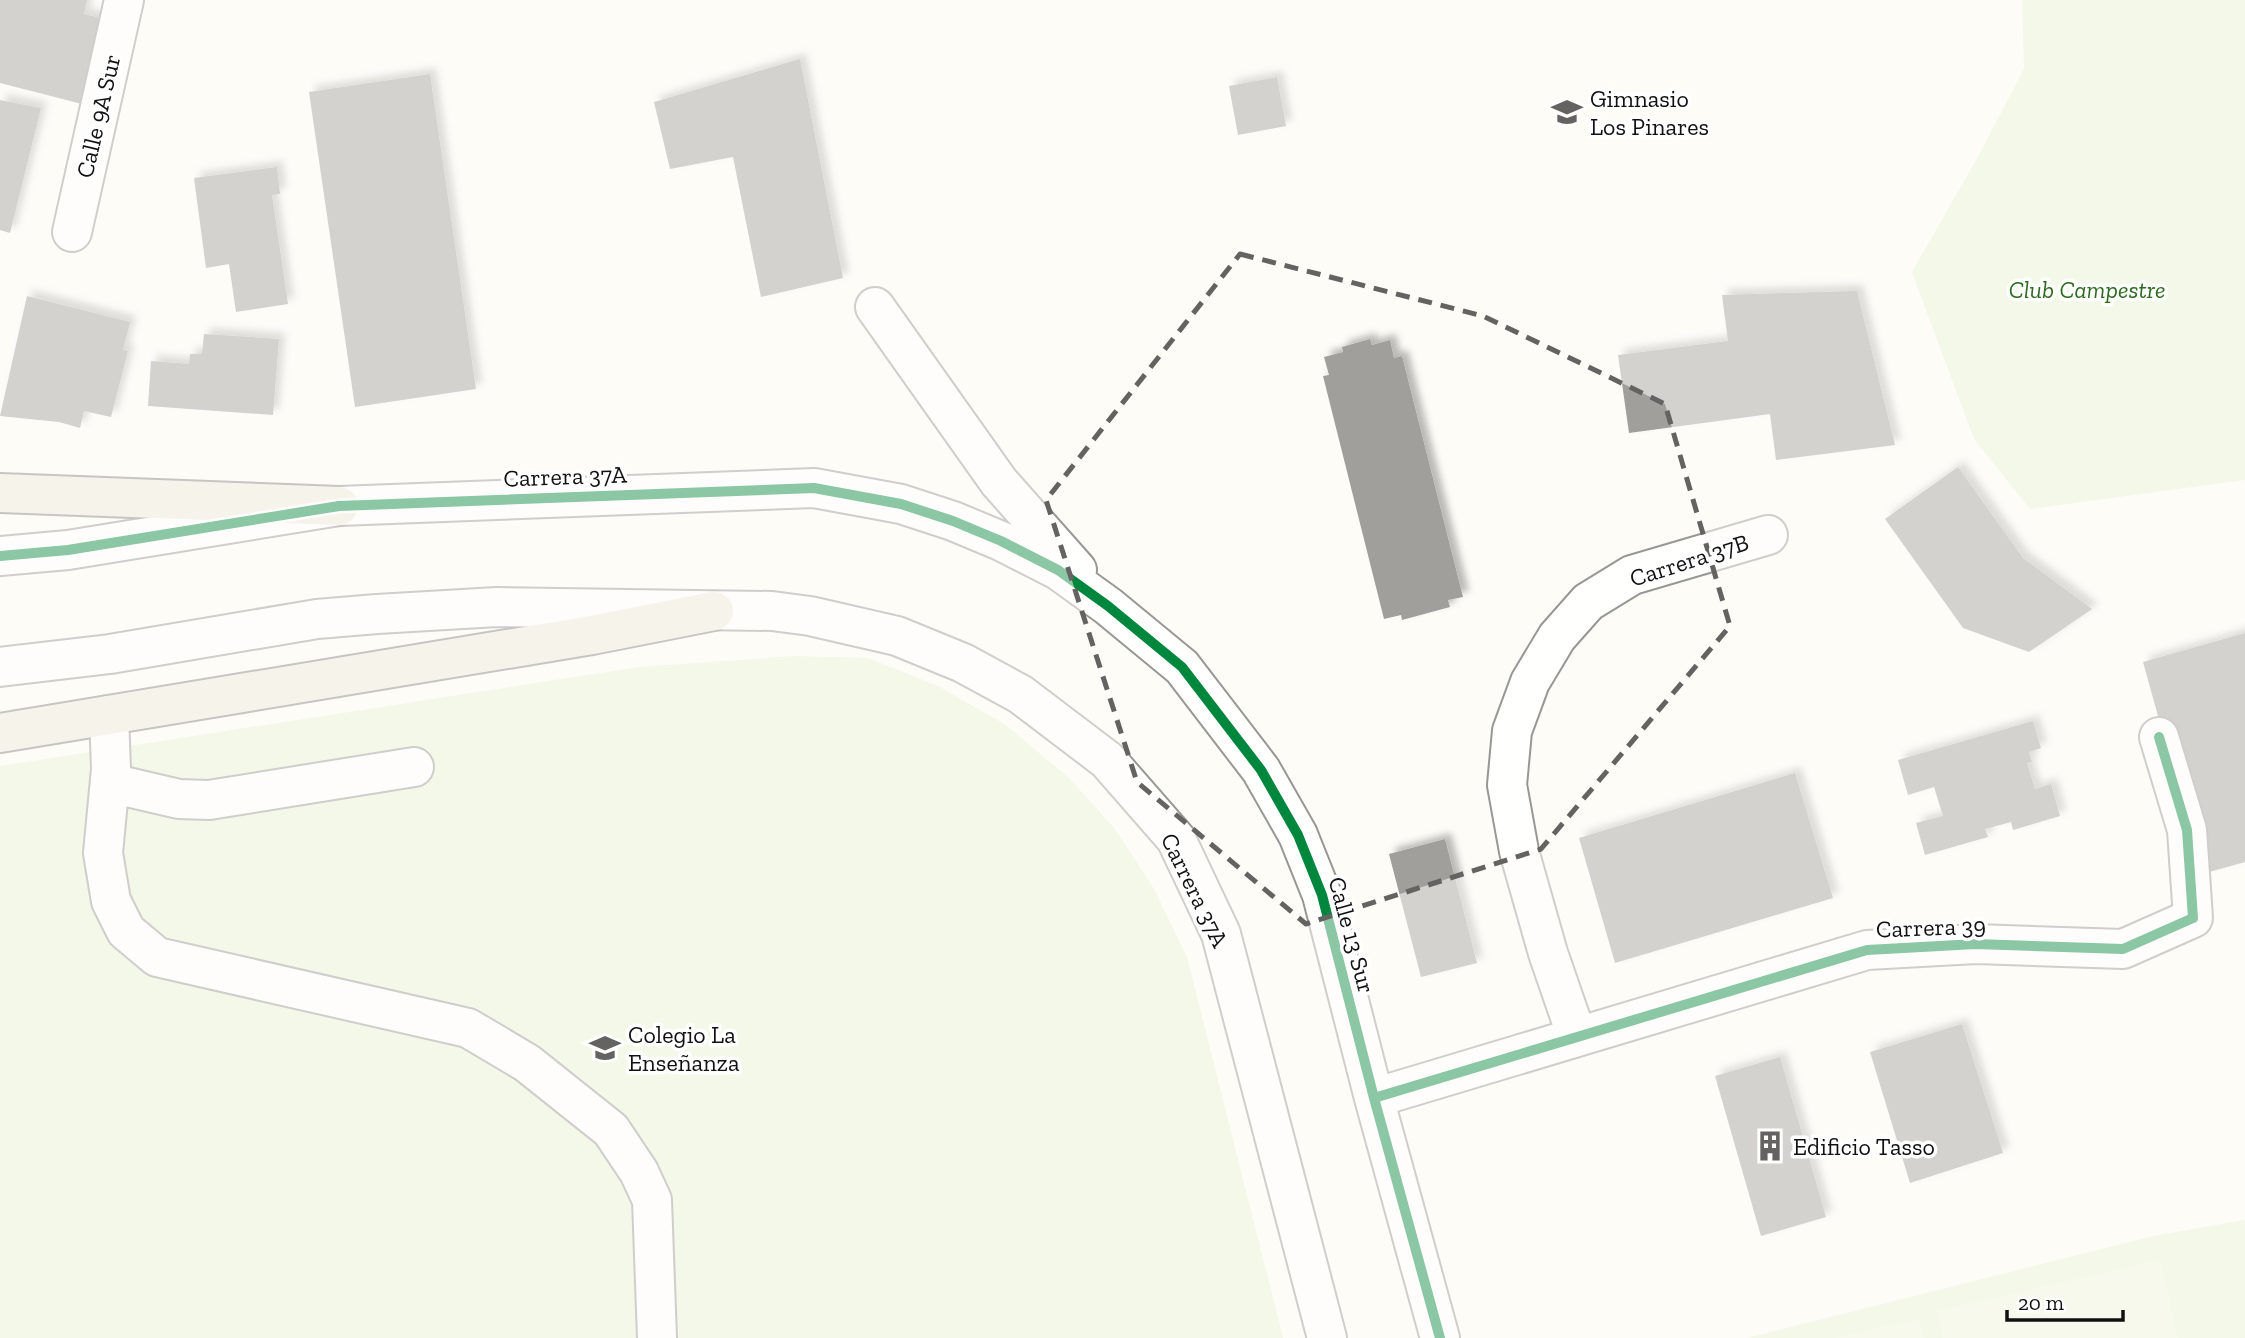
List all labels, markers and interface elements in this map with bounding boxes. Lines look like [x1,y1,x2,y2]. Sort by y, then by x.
street label: Calle 9A Sur [70,51,126,181]
place label: Gimnasio Los Pinares [1590,84,1709,141]
school or university icon: Gimnasio Los Pinares [1550,95,1584,129]
park label: Club Campestre [2009,275,2165,304]
street label: Carrera 37A [503,459,628,493]
street label: Carrera 37B [1626,527,1752,593]
street label: Carrera 37A [1155,828,1235,952]
street label: Calle 13 Sur [1323,874,1381,996]
street label: Carrera 39 [1875,911,1987,943]
place label: Colegio La Enseñanza [628,1020,740,1077]
school or university icon: Colegio La Enseñanza [588,1031,622,1065]
building icon: Edificio Tasso [1753,1129,1787,1163]
place label: Edificio Tasso [1793,1132,1935,1161]
scale bar [2007,1278,2122,1322]
text: 20 m [2018,1290,2064,1315]

